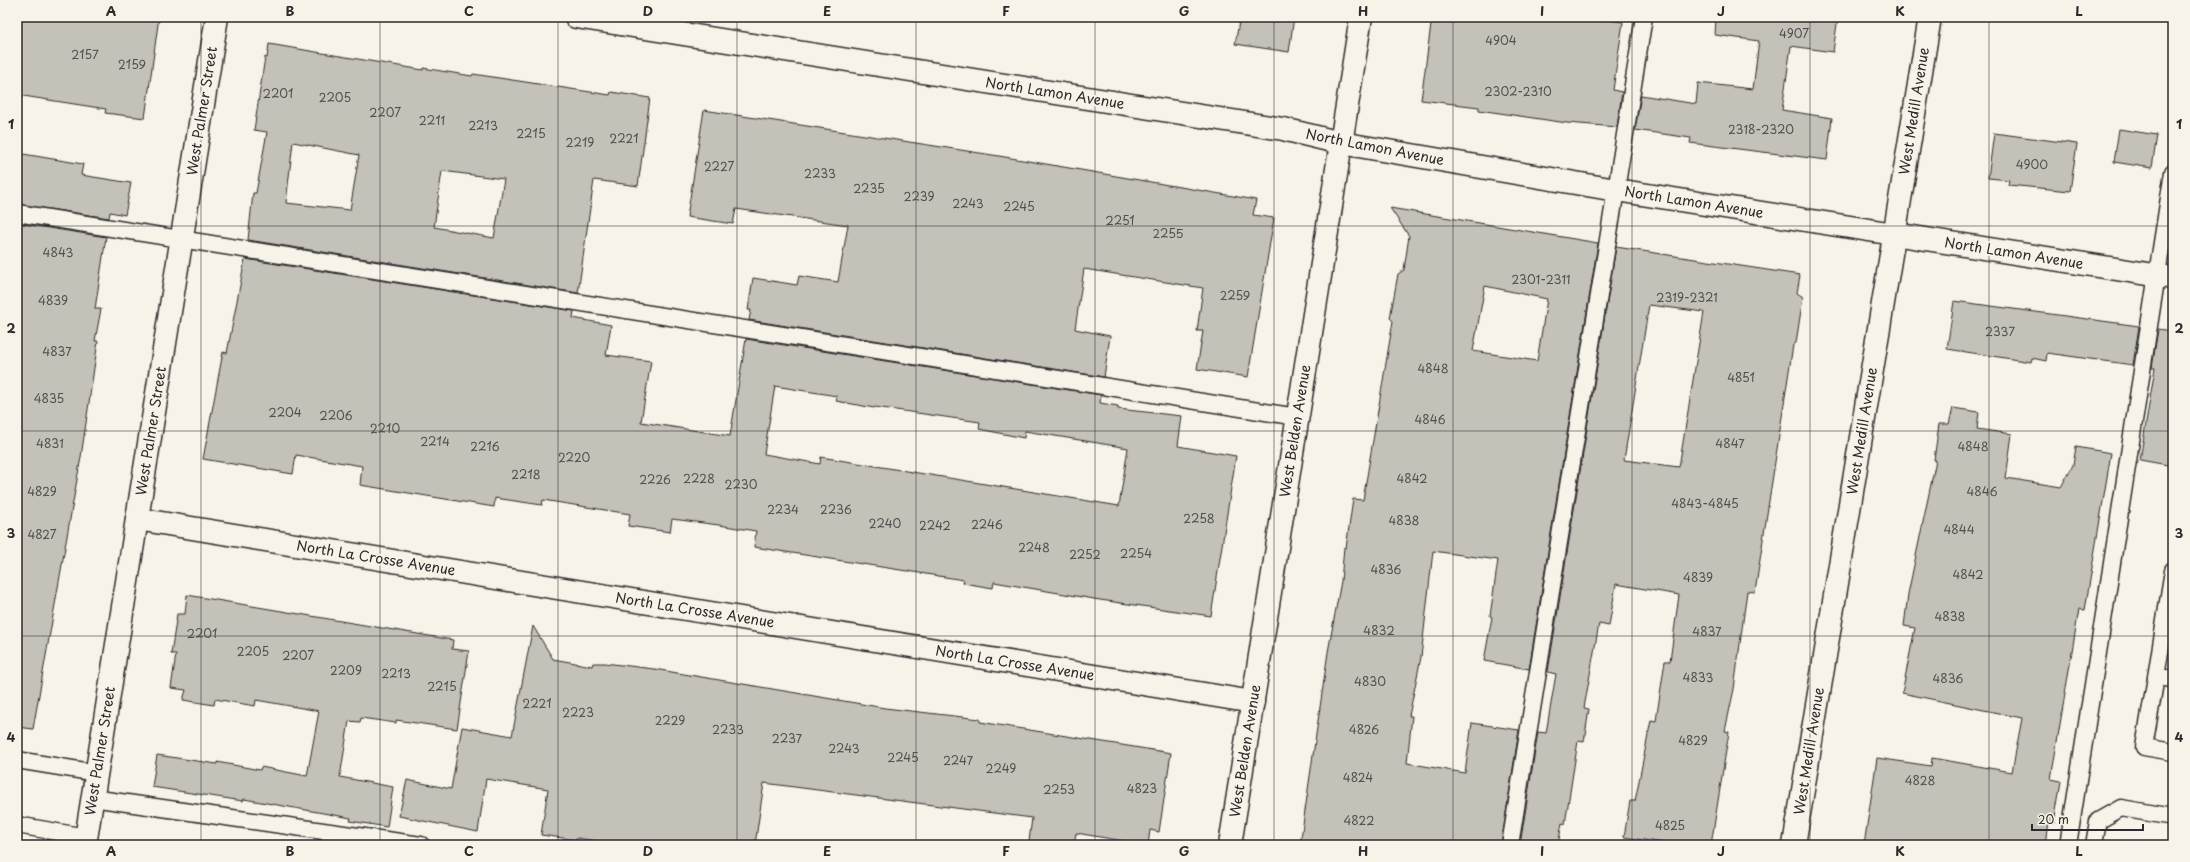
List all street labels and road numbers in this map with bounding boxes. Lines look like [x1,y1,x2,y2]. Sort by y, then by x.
street label: West Palmer Street [181,45,222,177]
street label: West Medill Avenue [1893,45,1934,176]
street label: North Lamon Avenue [984,71,1126,114]
street label: North Lamon Avenue [1304,123,1446,170]
street label: North Lamon Avenue [1623,180,1765,223]
street label: North Lamon Avenue [1943,231,2085,274]
street label: West Belden Avenue [1274,363,1315,499]
street label: West Palmer Street [130,365,171,497]
street label: West Medill Avenue [1841,365,1882,496]
street label: North La Crosse Avenue [295,535,457,581]
street label: North La Crosse Avenue [614,587,776,633]
street label: North La Crosse Avenue [934,640,1096,686]
street label: West Belden Avenue [1224,683,1265,819]
street label: West Palmer Street [79,685,120,817]
street label: West Medill Avenue [1788,685,1829,816]

